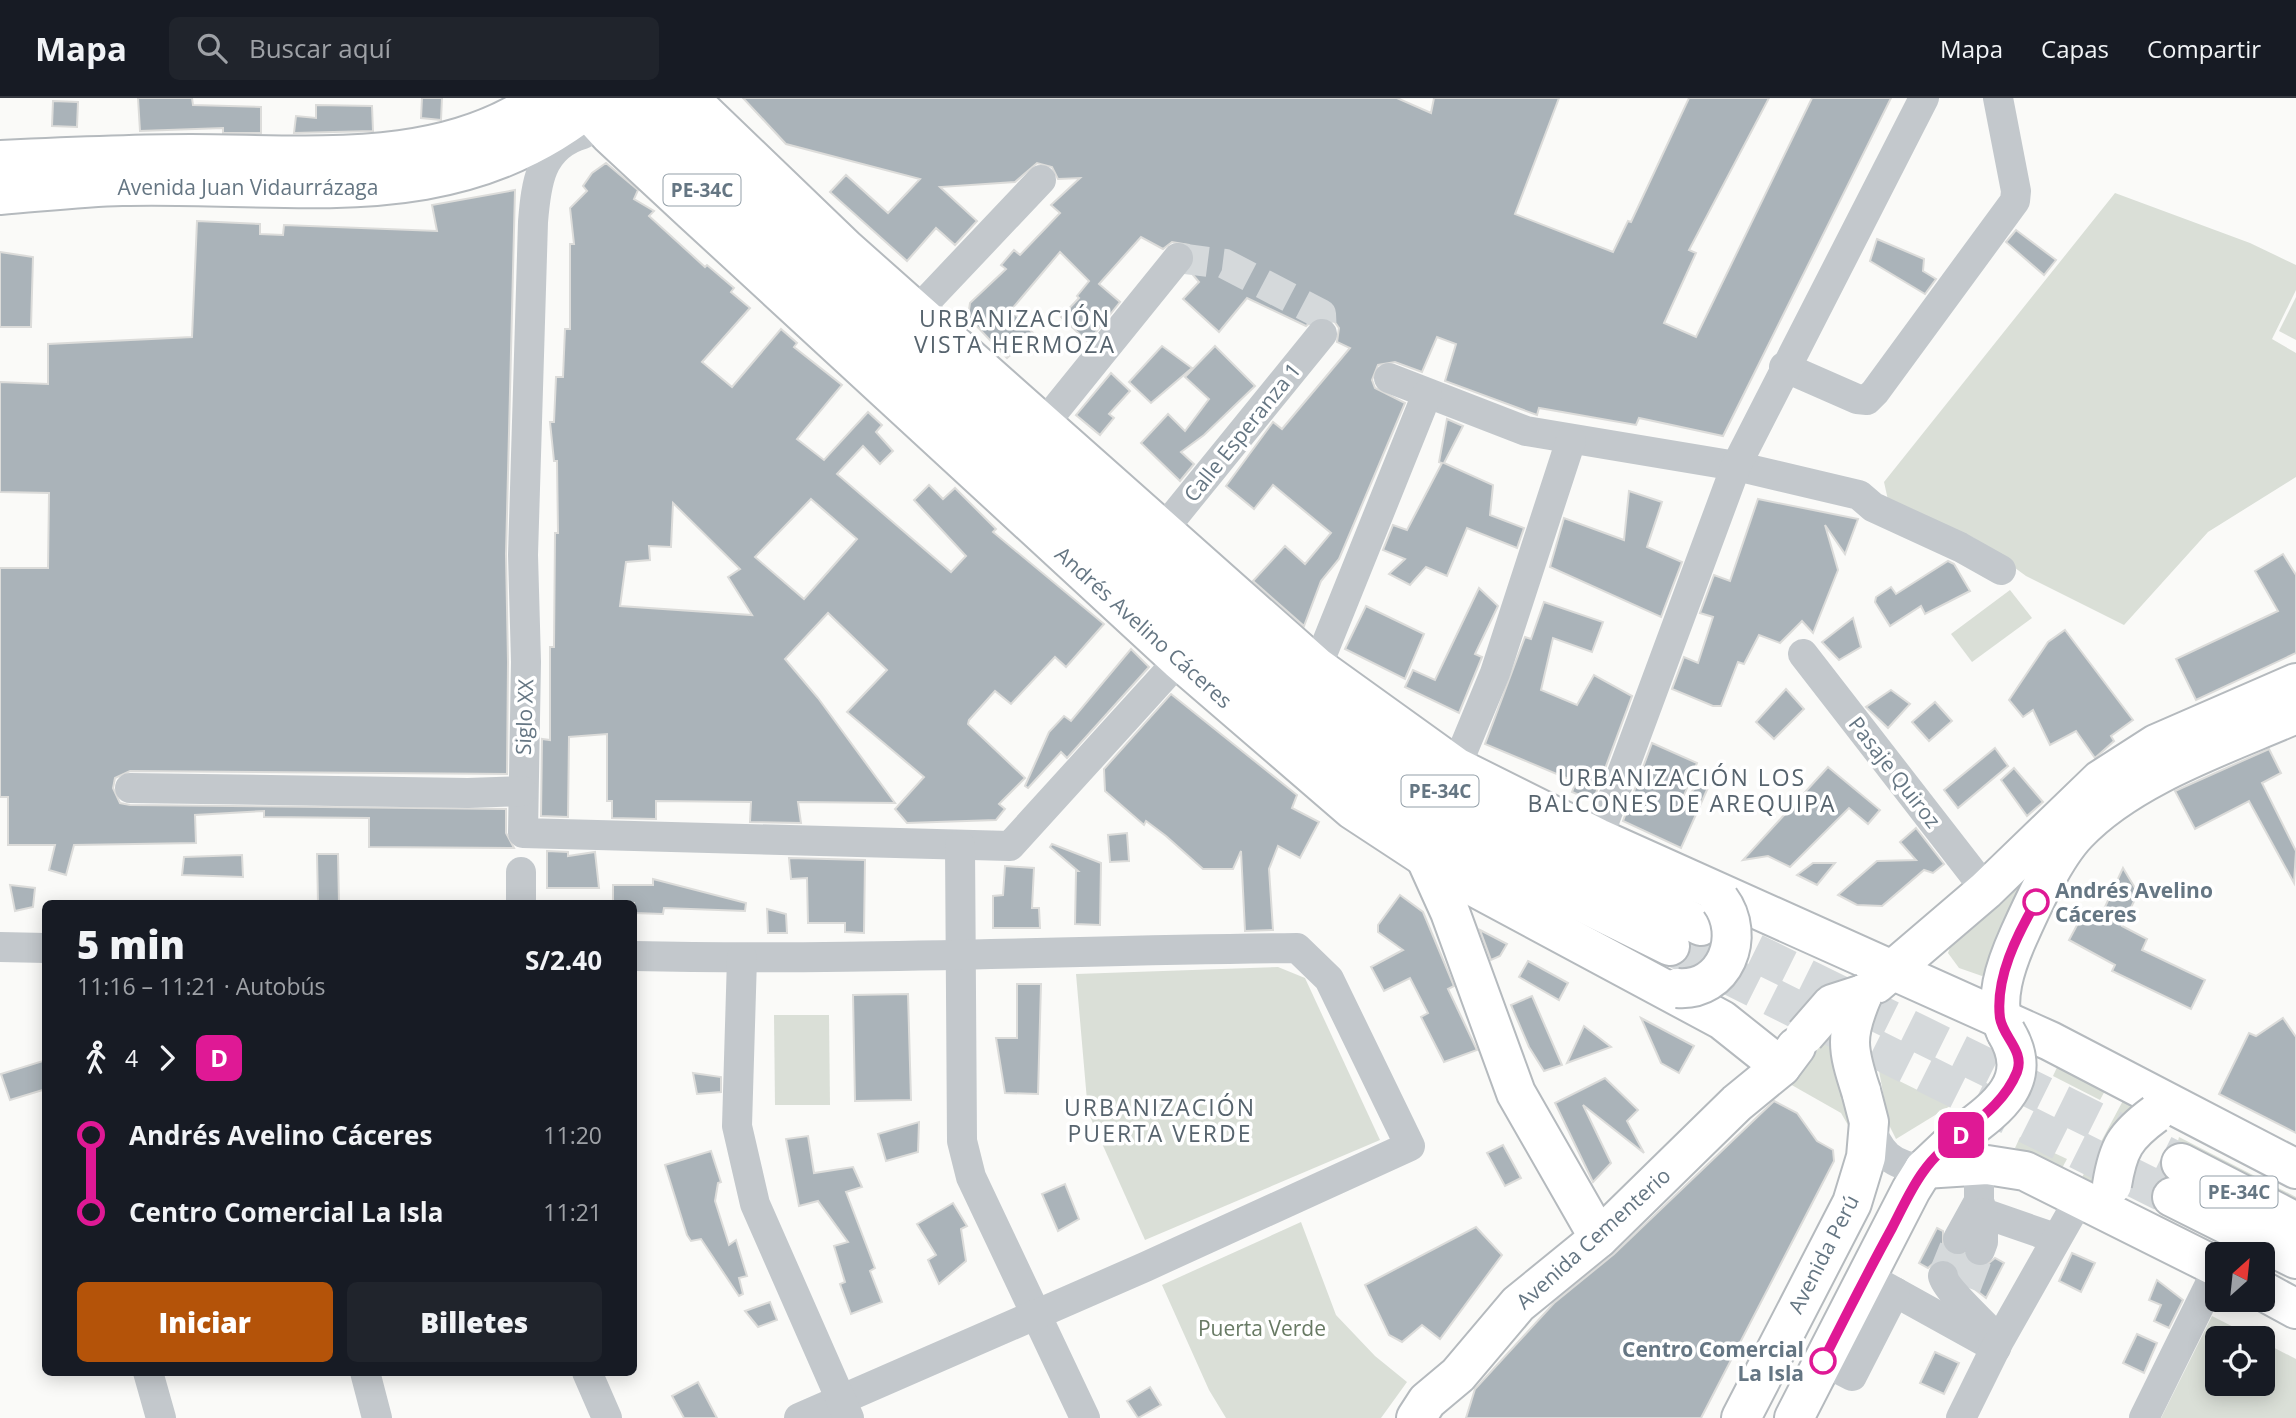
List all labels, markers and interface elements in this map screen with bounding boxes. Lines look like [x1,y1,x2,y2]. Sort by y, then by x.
search box [169,17,659,80]
text: Mapa [35,26,127,71]
icon: search [193,29,231,67]
text: Buscar aquí [249,30,391,66]
text: Mapa [1940,32,2003,65]
text: Capas [2041,32,2109,65]
text: Compartir [2147,32,2261,65]
street label: Avenida Juan Vidaurrázaga [118,173,378,201]
road number: PE-34C [664,174,740,206]
district label: URBANIZACIÓN VISTA HERMOZA [914,302,1116,360]
street label: Calle Esperanza 1 [1177,357,1307,507]
street label: Andrés Avelino Cáceres [1050,540,1238,714]
street label: Siglo XX [509,678,539,755]
street label: Pasaje Quiroz [1843,711,1947,834]
district label: URBANIZACIÓN LOS BALCONES DE AREQUIPA [1528,761,1836,819]
road number: PE-34C [1402,776,1478,806]
place label: Andrés Avelino Cáceres [2055,876,2213,928]
marker: Andrés Avelino Cáceres [2023,889,2049,915]
text: 5 min [77,918,185,970]
text: S/2.40 [525,942,602,978]
text: 11:16 – 11:21 · Autobús [77,970,326,1002]
icon: walk [77,1039,115,1077]
icon: forward [148,1039,186,1077]
text: D [210,1041,228,1074]
text: 4 [125,1042,138,1074]
district label: URBANIZACIÓN PUERTA VERDE [1064,1091,1256,1149]
line badge: D [1938,1112,1984,1158]
text: Andrés Avelino Cáceres [129,1117,432,1153]
text: D [1952,1118,1970,1151]
text: 11:20 [543,1119,602,1151]
street label: Avenida Cementerio [1510,1161,1676,1315]
road number: PE-34C [2200,1176,2278,1208]
street label: Avenida Perú [1781,1190,1865,1318]
text: Centro Comercial La Isla [129,1194,443,1230]
text: 11:21 [543,1196,602,1228]
north arrow [2205,1242,2275,1312]
map controls [2205,1242,2275,1396]
button: Iniciar [77,1282,333,1362]
button: Billetes [347,1282,602,1362]
park label: Puerta Verde [1198,1314,1326,1342]
button: locate [2205,1326,2275,1396]
place label: Centro Comercial La Isla [1622,1335,1804,1387]
marker: Centro Comercial La Isla [1810,1348,1836,1374]

